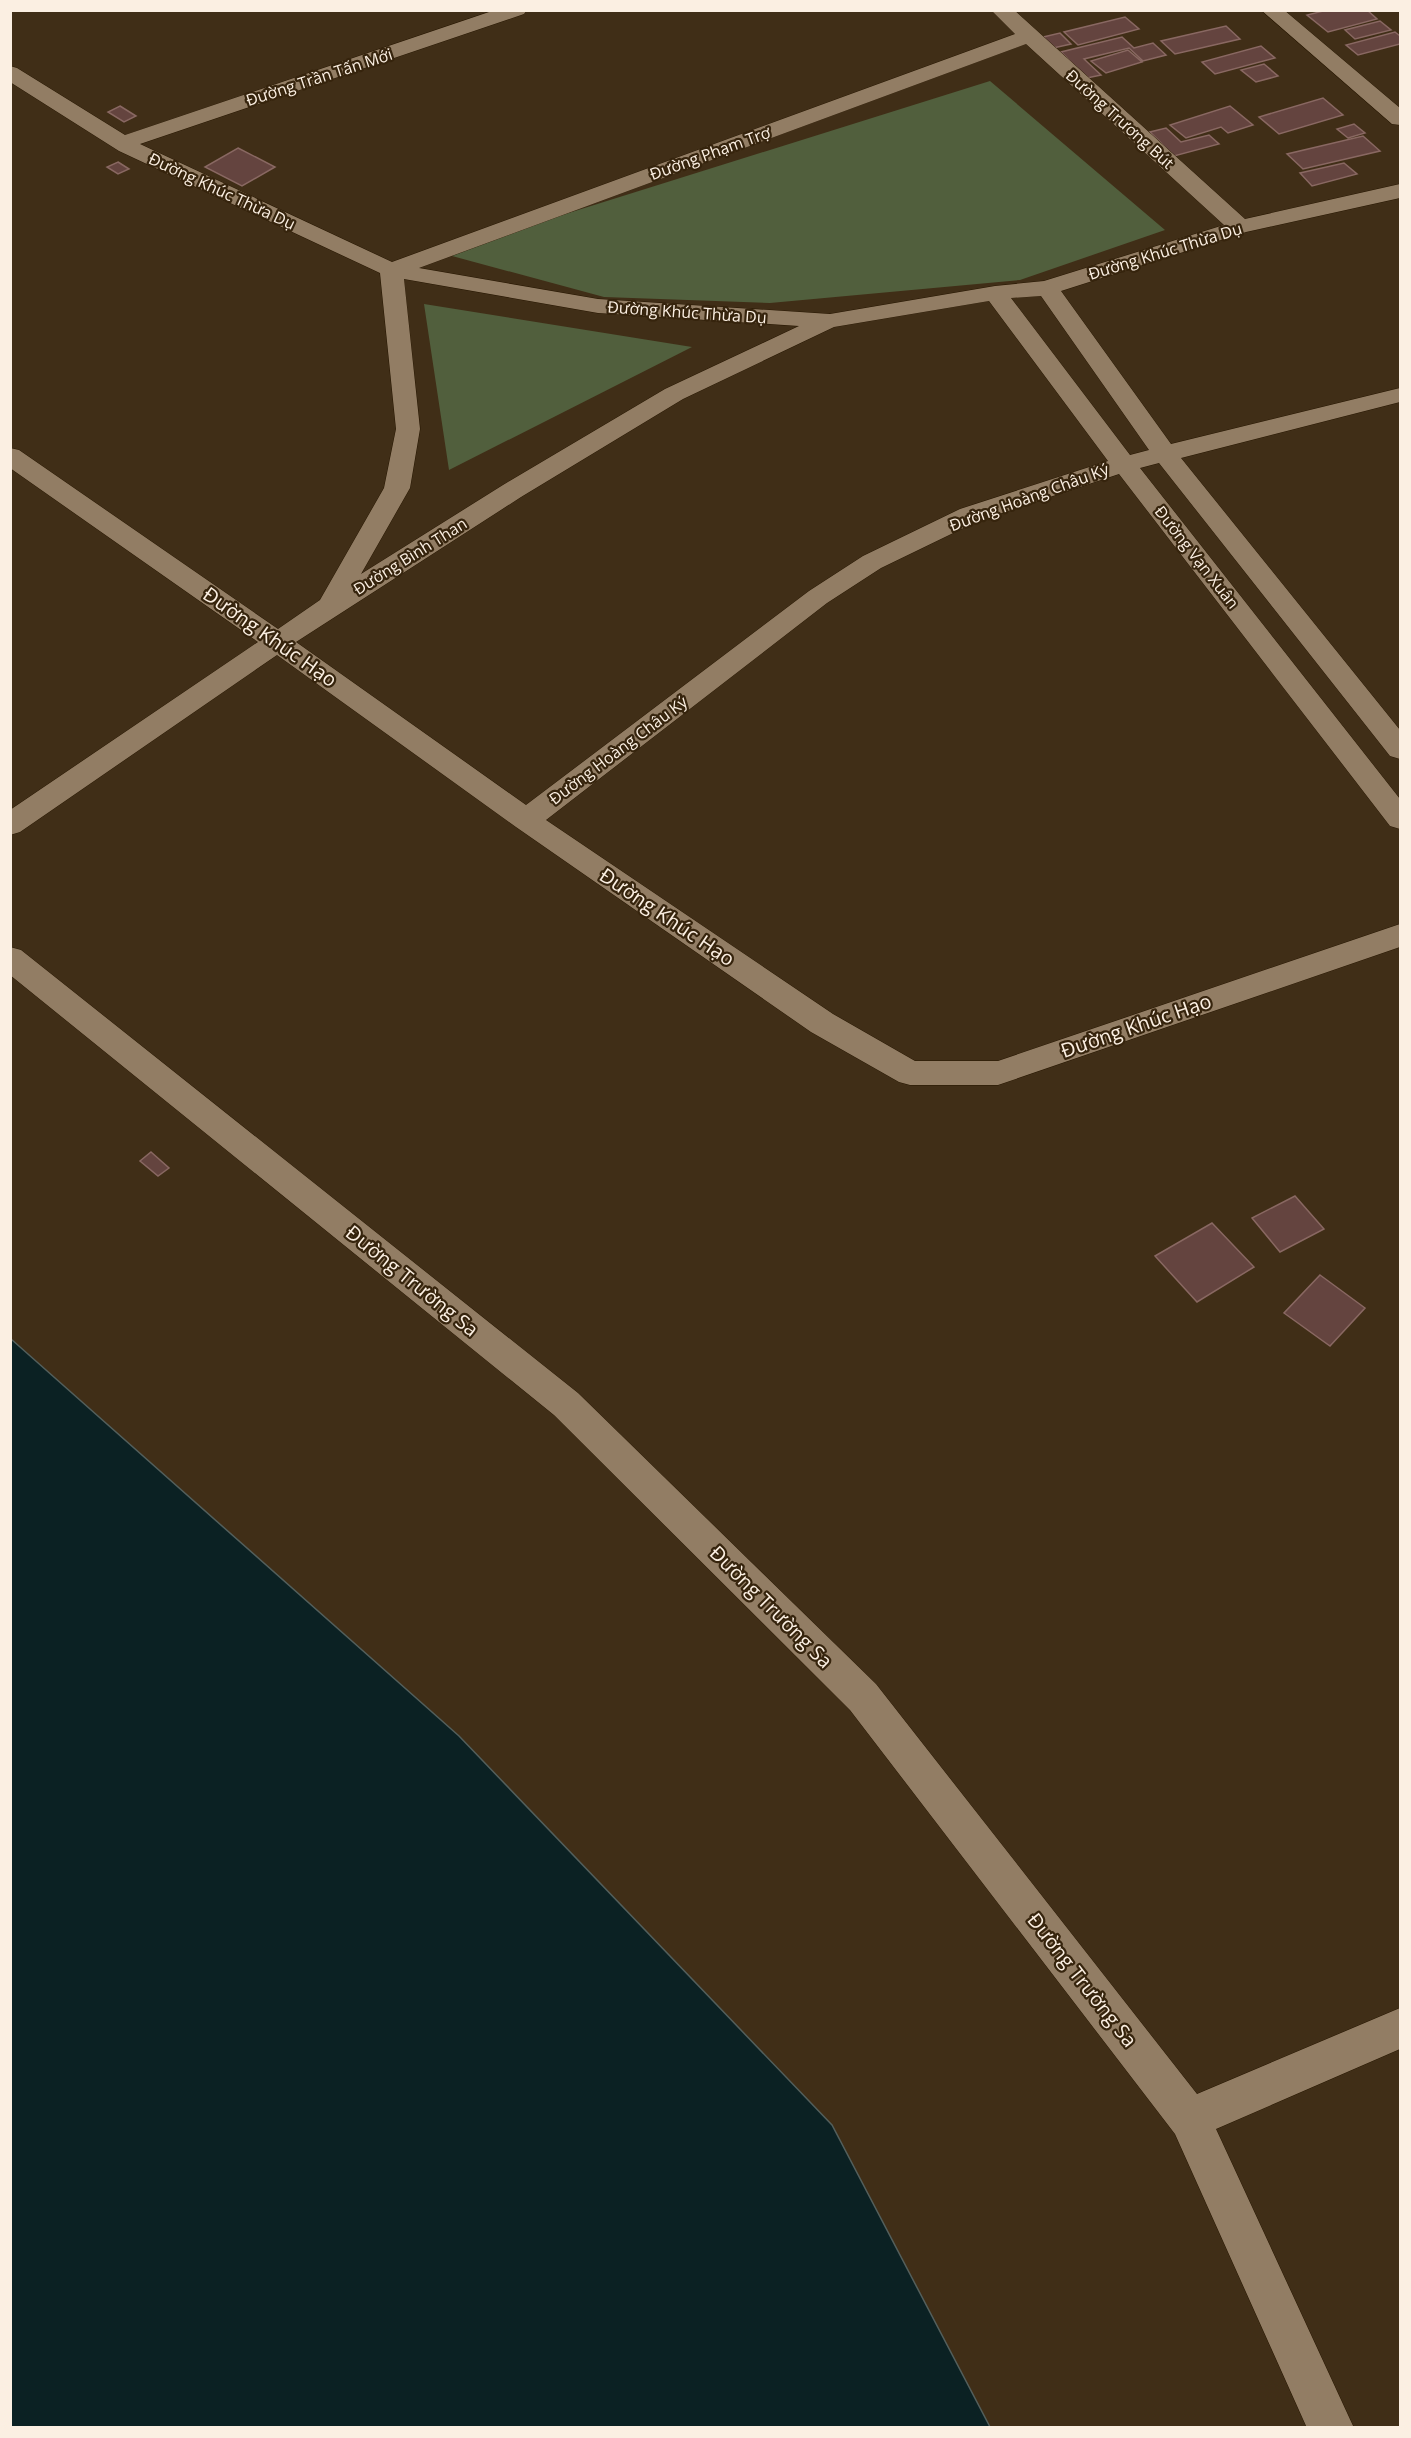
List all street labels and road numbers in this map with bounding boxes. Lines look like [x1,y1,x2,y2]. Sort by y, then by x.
street label: Đường Trần Tấn Mới [243,43,395,111]
street label: Đường Trương Bút [1061,64,1179,174]
street label: Đường Phạm Trợ [647,121,775,185]
street label: Đường Khúc Thừa Dụ [145,147,299,235]
street label: Đường Khúc Thừa Dụ [1085,217,1245,285]
street label: Đường Khúc Thừa Dụ [607,295,767,329]
street label: Đường Hoàng Châu Ký [946,458,1113,536]
street label: Đường Vạn Xuân [1150,501,1244,613]
street label: Đường Bình Than [349,512,471,600]
street label: Đường Khúc Hạo [198,580,343,693]
street label: Đường Hoàng Châu Ký [544,690,693,809]
street label: Đường Khúc Hạo [594,861,740,972]
street label: Đường Khúc Hạo [1057,987,1215,1064]
street label: Đường Trường Sa [340,1219,484,1343]
street label: Đường Trường Sa [704,1539,839,1674]
street label: Đường Trường Sa [1021,1907,1143,2052]

